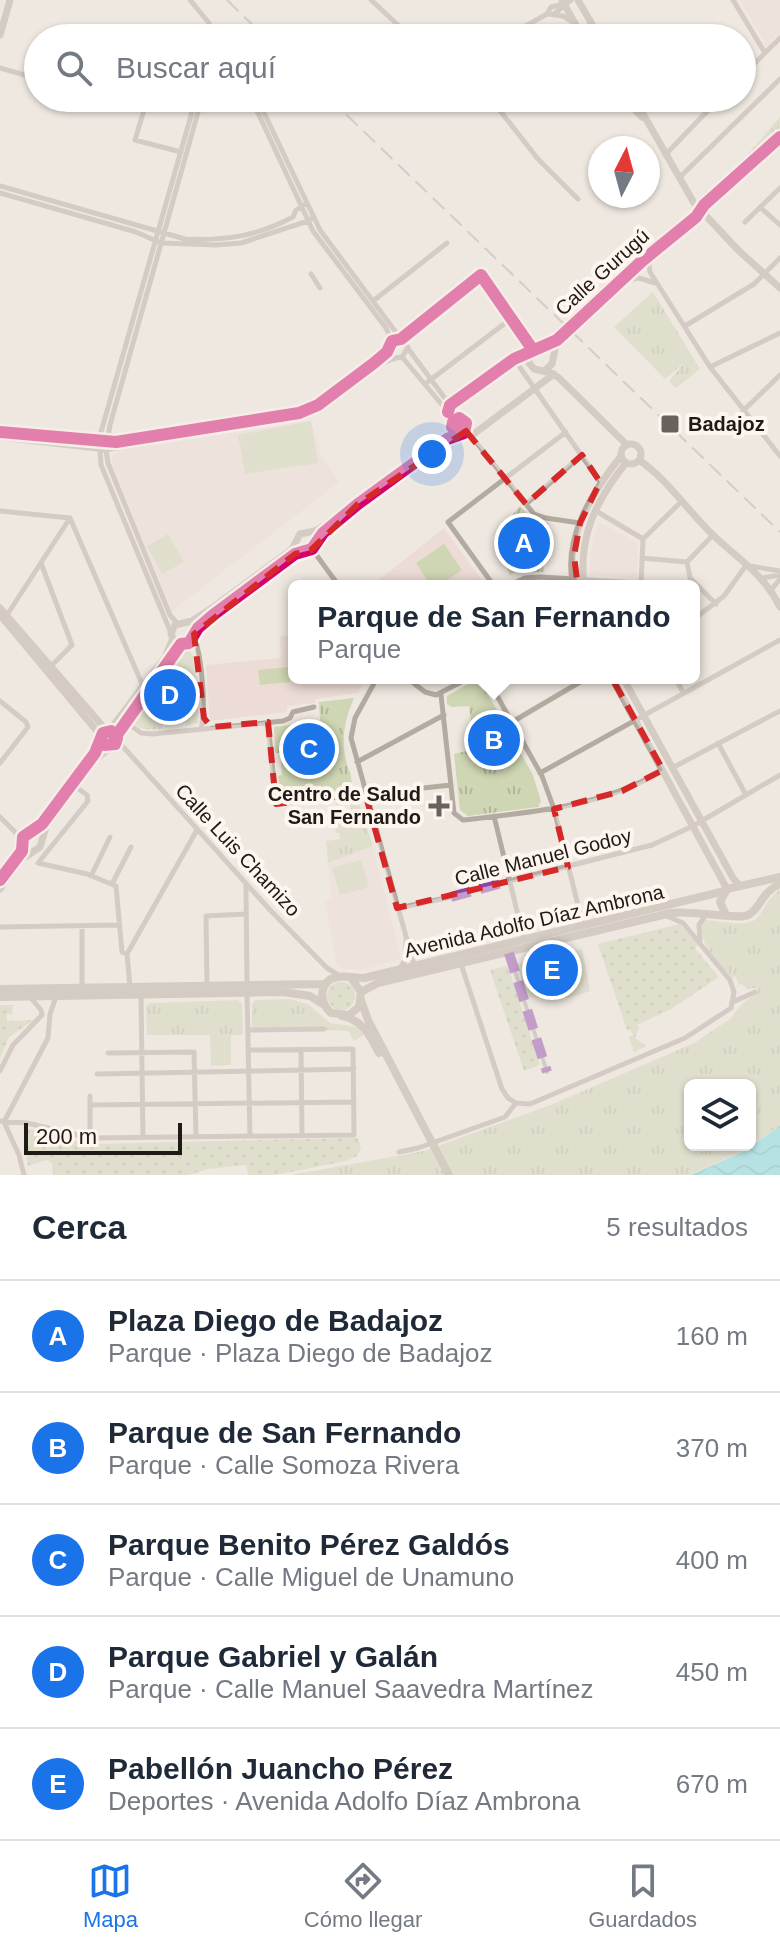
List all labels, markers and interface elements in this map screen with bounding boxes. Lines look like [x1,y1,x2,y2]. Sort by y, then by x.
search box [24,24,756,112]
icon: search [52,46,96,90]
text: Buscar aquí [116,51,276,84]
north arrow [588,136,660,208]
street label: Calle Gurugú [551,224,653,320]
marker: Badajoz [659,413,681,435]
place label: Badajoz [688,413,765,435]
your location [412,434,452,474]
pin: A [498,513,550,573]
popup [288,580,700,684]
text: Parque de San Fernando [317,600,671,633]
text: Parque [317,634,401,664]
pin: D [144,665,196,725]
pin: B [468,710,520,770]
pin: C [283,719,335,779]
street label: Calle Luis Chamizo [171,779,305,921]
place label: Centro de Salud San Fernando [268,783,421,828]
marker: Centro de Salud San Fernando [428,795,450,817]
street label: Calle Manuel Godoy [452,824,634,890]
street label: Avenida Adolfo Díaz Ambrona [402,880,667,962]
pin: E [526,940,578,1000]
map controls [684,1079,756,1151]
button: layers [684,1079,756,1151]
scale bar [24,1119,182,1155]
text: 200 m [36,1124,97,1149]
text: Cerca [32,1208,127,1246]
text: 5 resultados [606,1212,748,1242]
text: Plaza Diego de Badajoz [108,1304,443,1337]
text: A [49,1321,67,1351]
text: 160 m [676,1321,748,1351]
text: Parque · Plaza Diego de Badajoz [108,1338,492,1368]
text: Parque de San Fernando [108,1416,461,1449]
text: B [49,1433,67,1463]
text: 370 m [676,1433,748,1463]
text: Parque · Calle Somoza Rivera [108,1450,459,1480]
text: Parque Benito Pérez Galdós [108,1528,510,1561]
text: C [49,1545,67,1575]
text: 400 m [676,1545,748,1575]
text: Parque · Calle Miguel de Unamuno [108,1562,514,1592]
text: Parque Gabriel y Galán [108,1640,438,1673]
text: D [49,1657,67,1687]
text: 450 m [676,1657,748,1687]
text: Parque · Calle Manuel Saavedra Martínez [108,1674,594,1704]
text: Pabellón Juancho Pérez [108,1752,453,1785]
text: E [49,1769,67,1799]
text: 670 m [676,1769,748,1799]
text: Deportes · Avenida Adolfo Díaz Ambrona [108,1786,580,1816]
tab: Mapa [83,1859,138,1933]
tab: Cómo llegar [304,1859,422,1933]
tab: Guardados [588,1859,697,1933]

